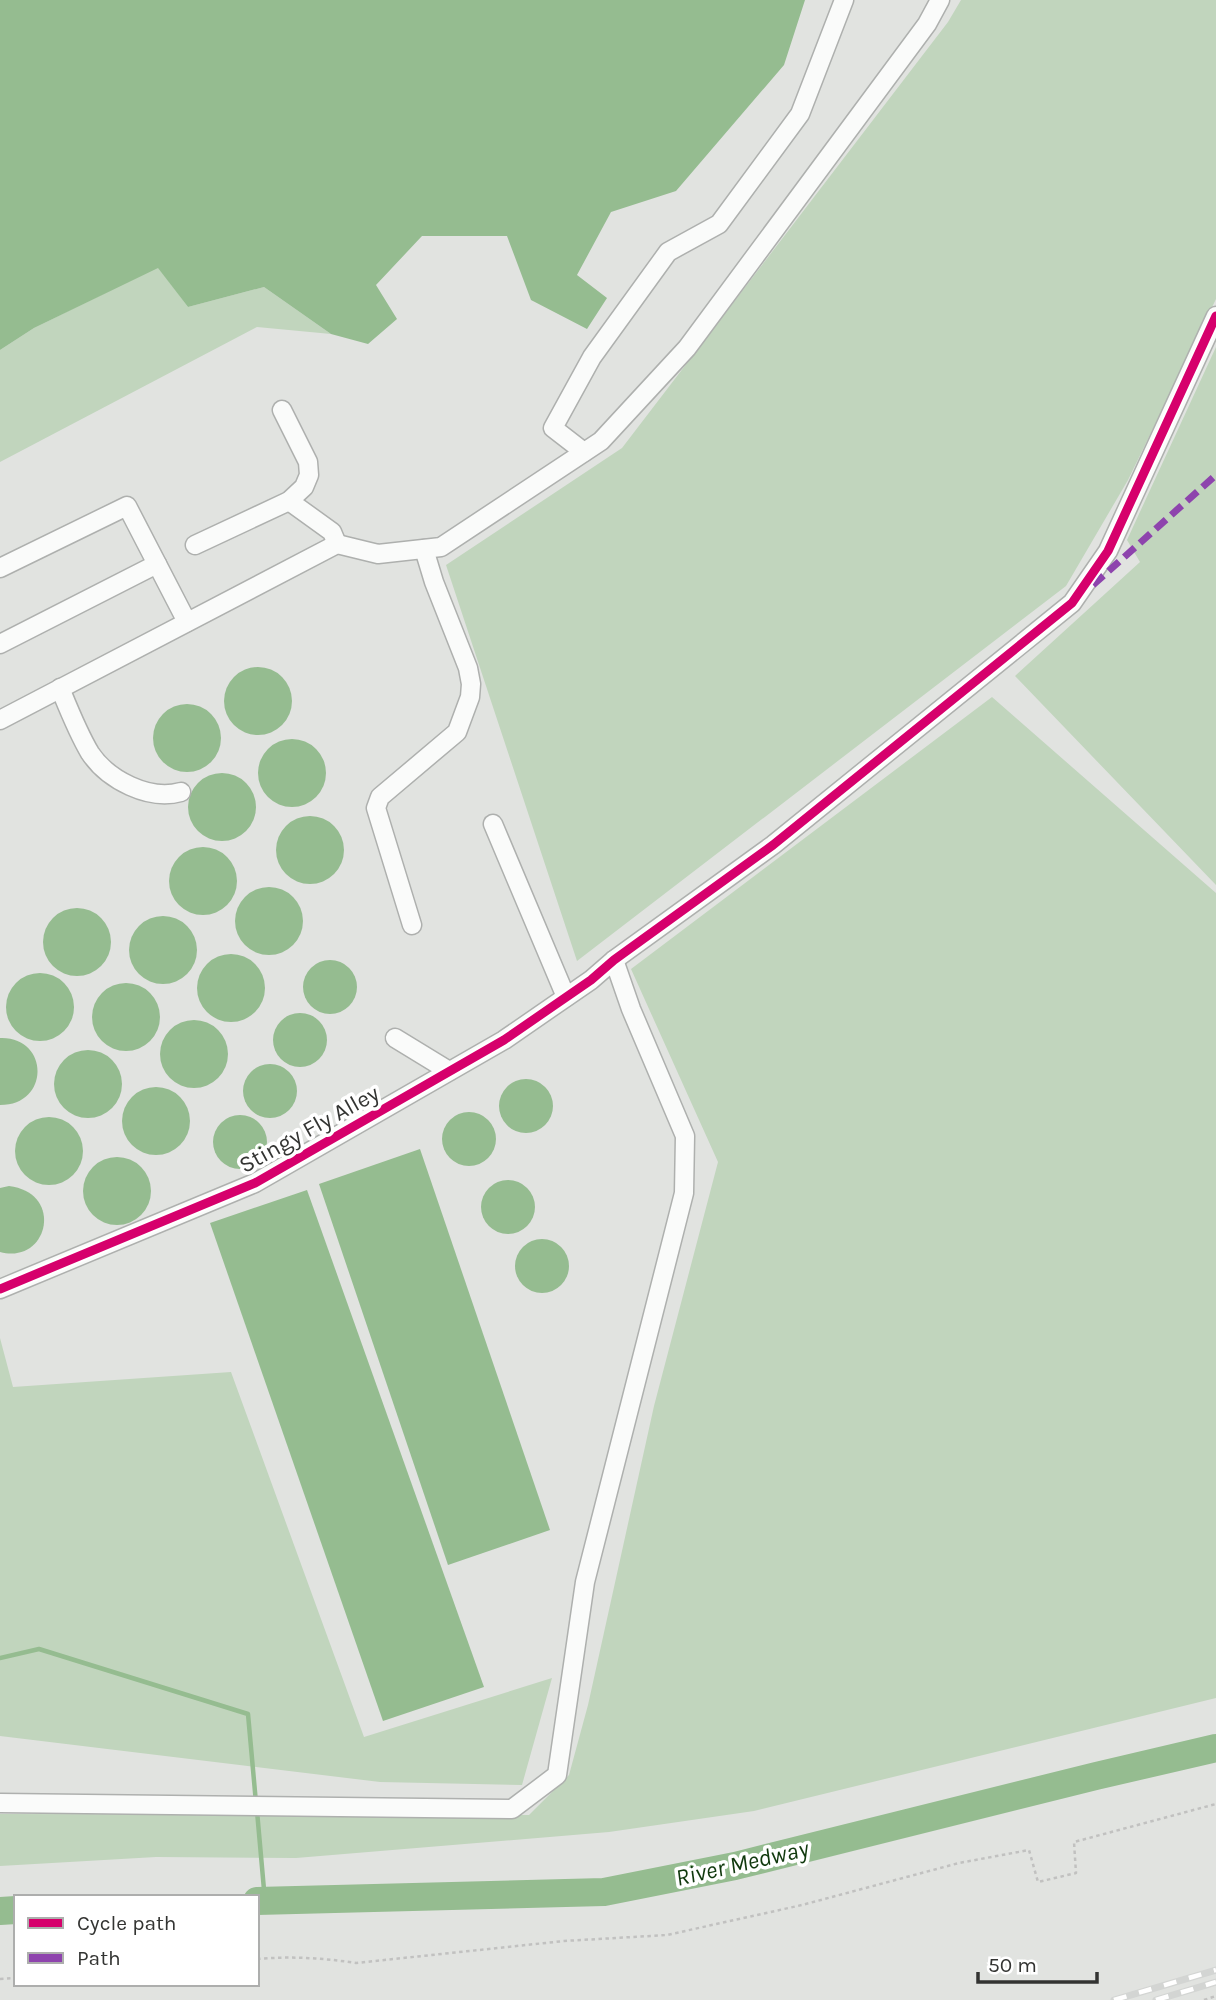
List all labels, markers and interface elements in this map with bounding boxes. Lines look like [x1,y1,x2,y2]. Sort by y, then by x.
street label: Stingy Fly Alley [234,1079,384,1179]
water label: River Medway [673,1834,812,1892]
legend [14,1895,259,1986]
text: Cycle path [77,1911,177,1935]
scale bar [978,1940,1097,1984]
text: Path [77,1946,121,1970]
text: 50 m [988,1953,1037,1977]

